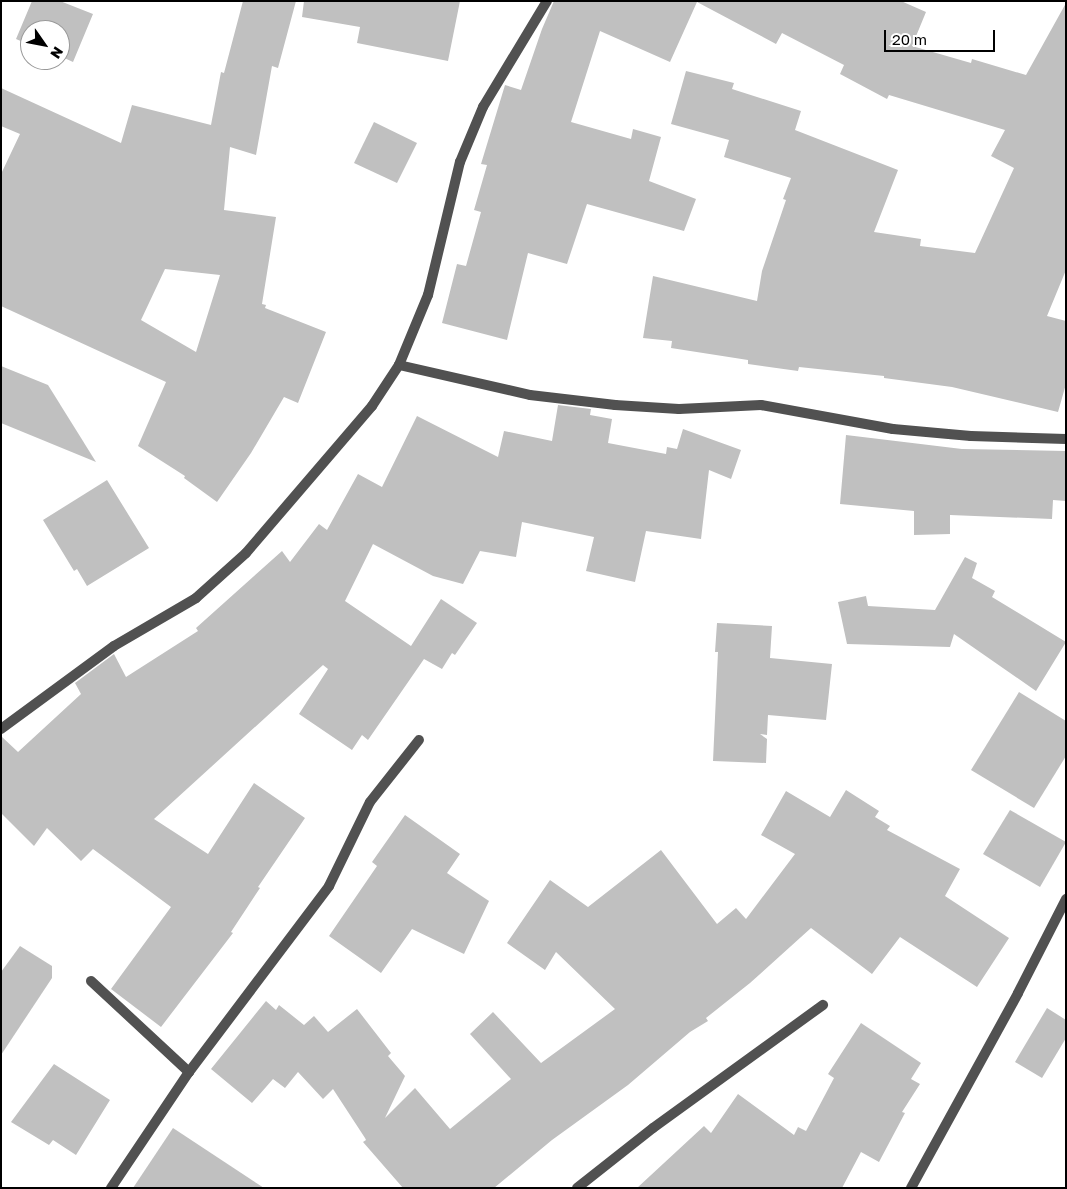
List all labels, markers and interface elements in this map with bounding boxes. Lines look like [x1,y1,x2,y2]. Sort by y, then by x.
north arrow [20,20,70,70]
scale bar [887,20,998,52]
text: 20 m [892,30,927,48]
text: N [47,44,67,62]

